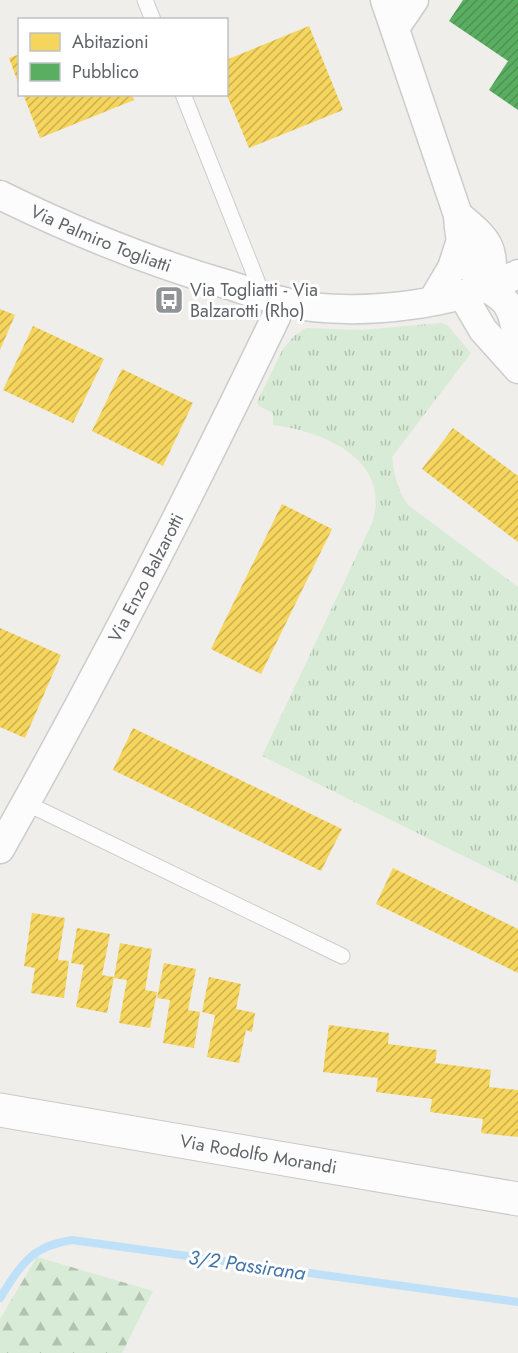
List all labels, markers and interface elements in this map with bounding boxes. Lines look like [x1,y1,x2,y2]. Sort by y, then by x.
legend [18,18,228,96]
text: Abitazioni [72,29,149,55]
text: Pubblico [72,59,139,85]
street label: Via Palmiro Togliatti [26,198,175,279]
place label: Via Togliatti - Via Balzarotti (Rho) [190,277,318,324]
bus stop icon: Via Togliatti - Via Balzarotti (Rho) [153,284,185,316]
street label: Via Enzo Balzarotti [102,509,190,647]
street label: Via Rodolfo Morandi [178,1128,339,1181]
water label: 3/2 Passirana [186,1243,307,1288]

